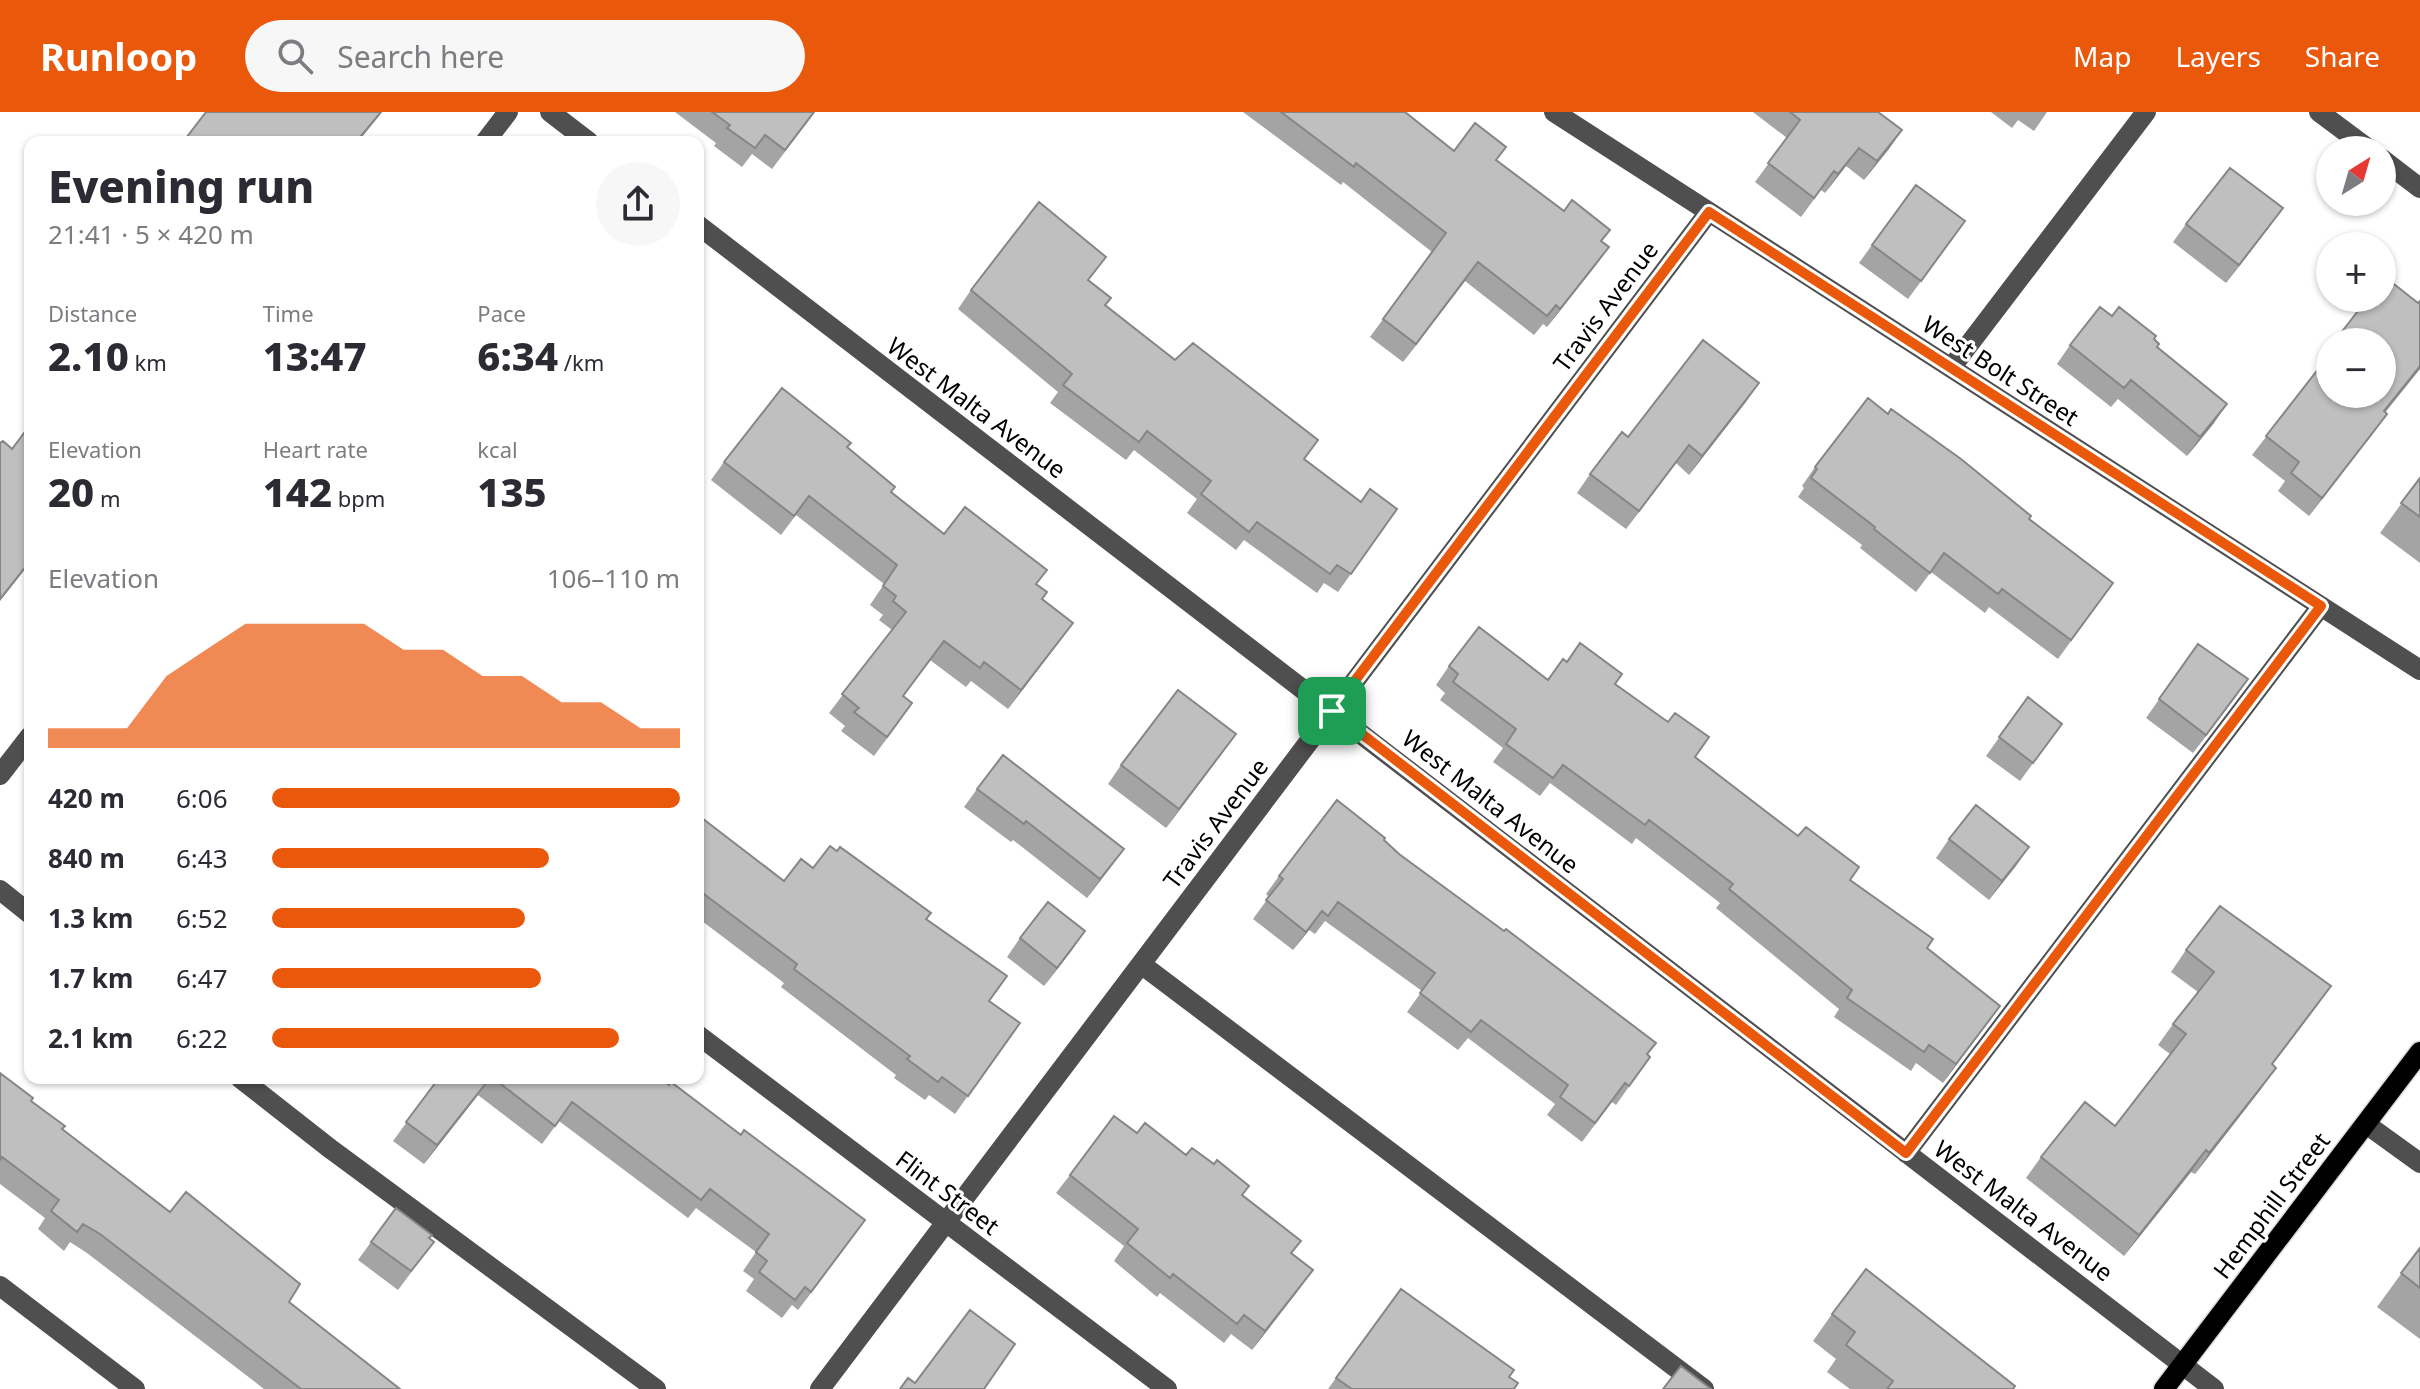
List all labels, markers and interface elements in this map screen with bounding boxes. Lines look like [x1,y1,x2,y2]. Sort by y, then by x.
search box [245,20,805,92]
text: Runloop [40,30,197,82]
icon: search [273,34,317,78]
text: Search here [337,36,504,77]
text: Map [2073,37,2131,75]
text: Layers [2175,37,2261,75]
text: Share [2305,37,2380,75]
north arrow [2316,136,2396,216]
map controls [2316,136,2396,408]
text: Evening run [48,156,314,216]
button: share [596,162,680,246]
text: 21:41 · 5 × 420 m [48,216,254,252]
button: + [2316,232,2396,312]
street label: Travis Avenue [1545,234,1665,378]
text: Distance [48,298,137,328]
text: Time [263,298,314,328]
text: Pace [477,298,526,328]
street label: West Bolt Street [1917,307,2086,433]
text: 2.10 [48,328,129,383]
text: 13:47 [263,328,367,383]
text: 6:34 [477,328,558,383]
button: − [2316,328,2396,408]
street label: West Malta Avenue [881,329,1073,485]
text: km [129,347,167,377]
text: /km [558,347,604,377]
text: Elevation [48,434,142,464]
text: Heart rate [263,434,368,464]
text: kcal [477,434,518,464]
text: 20 [48,464,94,519]
text: 142 [263,464,332,519]
text: 135 [477,464,547,519]
text: m [94,483,121,513]
text: bpm [332,483,385,513]
text: Elevation [48,560,159,596]
text: 106–110 m [547,560,680,596]
pin [1298,677,1366,745]
icon: arrive [1310,689,1354,733]
street label: West Malta Avenue [1396,722,1586,880]
street label: Travis Avenue [1155,751,1275,895]
text: 420 m [48,780,125,816]
text: 6:06 [176,780,228,816]
text: 840 m [48,840,125,876]
text: 6:43 [176,840,228,876]
text: 1.3 km [48,900,133,936]
text: 6:52 [176,900,228,936]
text: 1.7 km [48,960,133,996]
text: 6:47 [176,960,228,996]
text: 2.1 km [48,1020,133,1056]
text: 6:22 [176,1020,228,1056]
street label: Hemphill Street [2205,1125,2337,1285]
street label: West Malta Avenue [1928,1132,2120,1288]
street label: Flint Street [890,1142,1007,1242]

